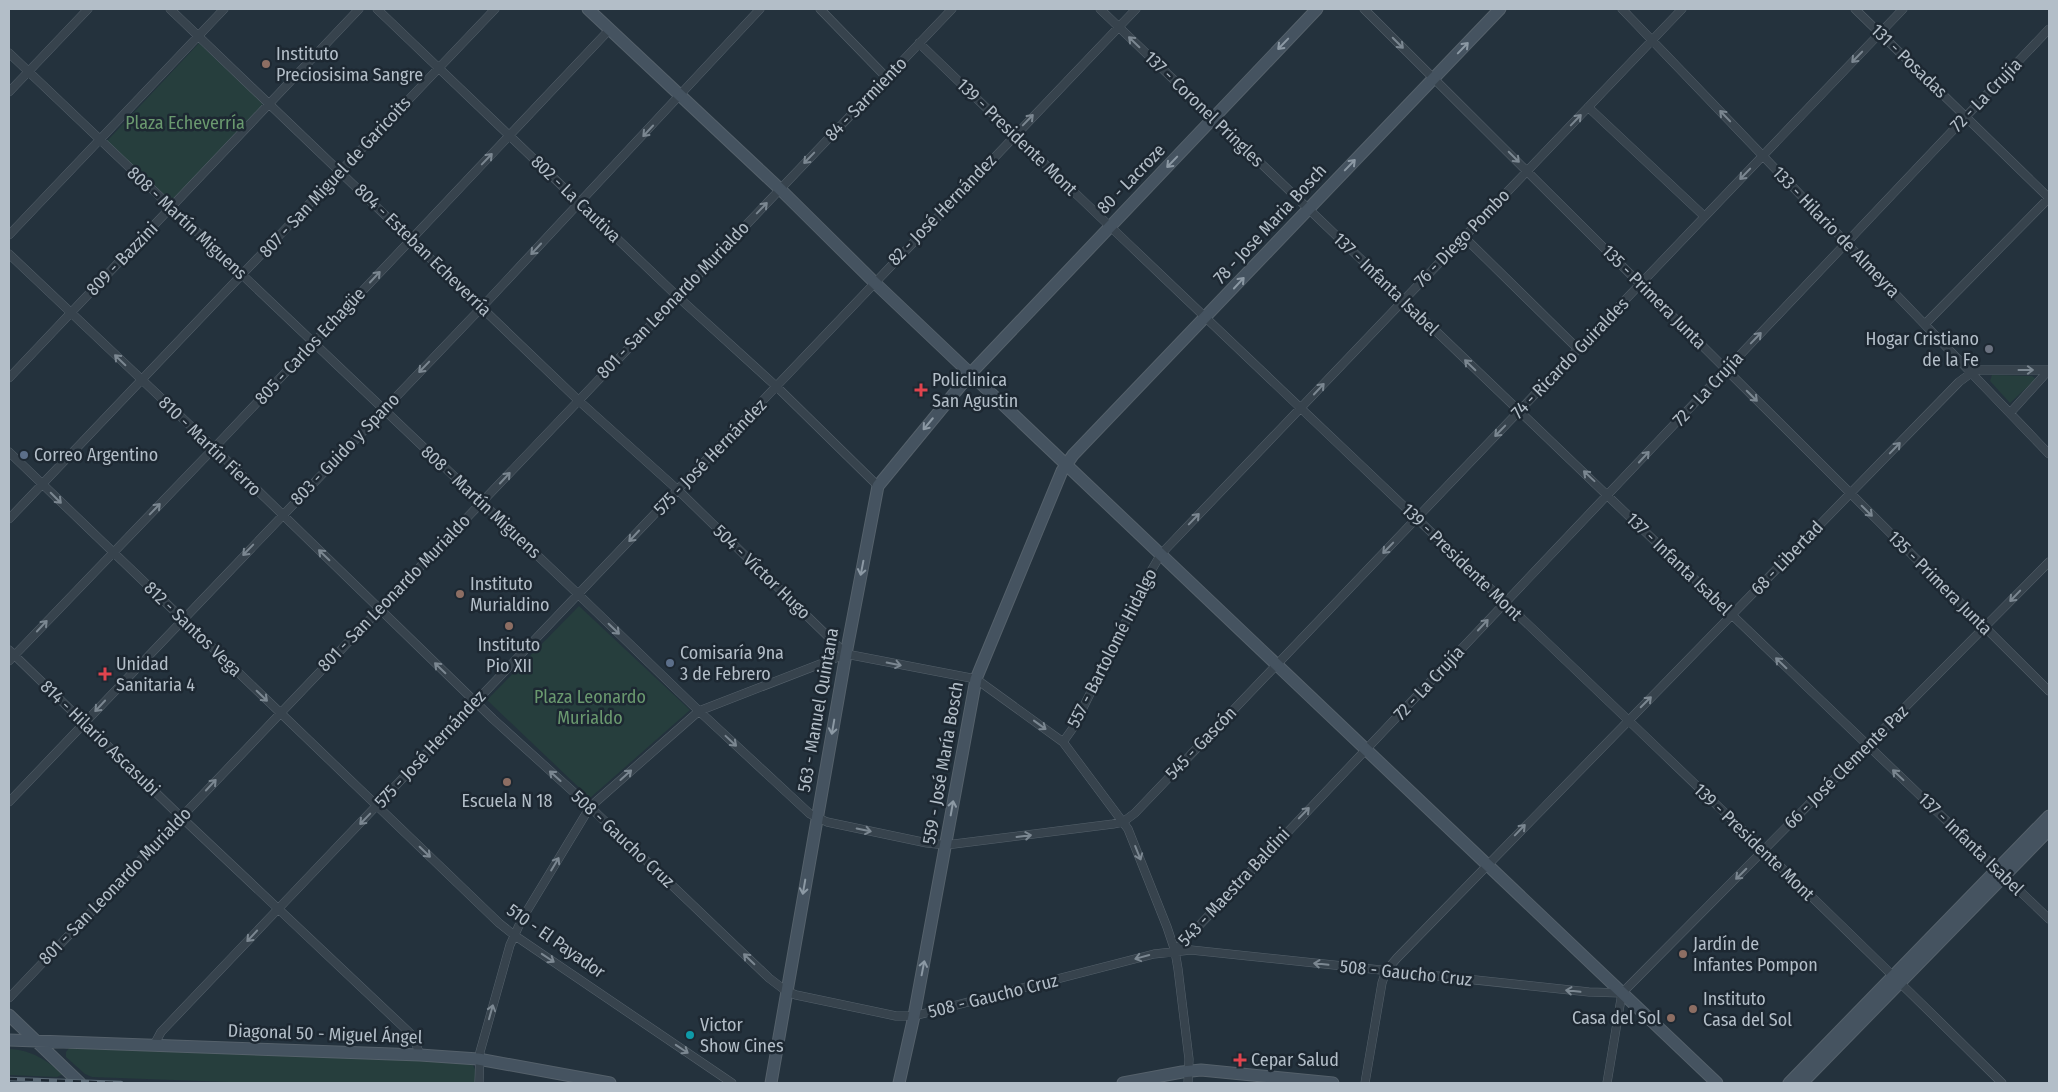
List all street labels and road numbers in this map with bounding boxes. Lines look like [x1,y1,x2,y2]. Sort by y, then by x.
street label: 131 - Posadas [1866,19,1952,103]
street label: 137 - Coronel Pringles [1140,46,1268,172]
street label: 84 - Sarmiento [820,52,912,146]
street label: 72 - La Crujía [1946,54,2027,136]
street label: 139 - Presidente Mont [952,74,1082,200]
street label: 807 - San Miguel de Garicoits [254,92,416,262]
street label: 80 - Lacroze [1092,139,1170,219]
street label: 82 - José Hernández [883,150,1001,270]
street label: 802 - La Cautiva [527,151,626,247]
street label: 78 - Jose Maria Bosch [1209,159,1331,289]
street label: 808 - Martín Miguens [123,162,252,284]
street label: 133 - Hilario de Almeyra [1768,162,1904,302]
street label: 804 - Esteban Echeverría [350,179,496,321]
street label: 76 - Diego Pombo [1410,184,1514,292]
street label: 801 - San Leonardo Murialdo [592,217,754,383]
street label: 809 - Bazzini [82,218,162,300]
street label: 137 - Infanta Isabel [1329,228,1444,340]
street label: 135 - Primera Junta [1597,240,1711,354]
street label: 805 - Carlos Echagüe [250,283,370,409]
street label: 74 - Ricardo Guiraldes [1507,293,1634,423]
street label: 72 - La Crujía [1668,347,1748,431]
street label: 803 - Guido y Spano [286,388,404,510]
street label: 810 - Martín Fierro [154,391,266,501]
street label: 575 - José Hernández [649,394,771,520]
street label: 808 - Martín Miguens [417,441,546,563]
street label: 139 - Presidente Mont [1397,499,1527,625]
street label: 137 - Infanta Isabel [1622,508,1737,620]
street label: 801 - San Leonardo Murialdo [313,510,475,676]
street label: 68 - Libertad [1746,516,1828,600]
street label: 504 - Víctor Hugo [709,520,815,624]
street label: 135 - Primera Junta [1883,526,1997,640]
street label: 557 - Bartolomé Hidalgo [1062,565,1162,731]
street label: 812 - Santos Vega [140,577,247,681]
street label: 563 - Manuel Quintana [793,626,843,794]
street label: 72 - La Crujía [1389,641,1469,725]
street label: 814 - Hilario Ascasubi [36,675,164,801]
street label: 559 - José María Bosch [918,680,968,846]
street label: 575 - José Hernández [370,686,490,812]
street label: 66 - José Clemente Paz [1780,701,1912,833]
street label: 545 - Gascón [1161,702,1241,784]
street label: 139 - Presidente Mont [1689,779,1819,905]
street label: 508 - Gaucho Cruz [567,786,679,892]
street label: 137 - Infanta Isabel [1914,788,2029,900]
street label: 801 - San Leonardo Murialdo [34,803,196,969]
street label: 543 - Maestra Baldini [1173,823,1295,951]
street label: 510 - El Payador [503,899,610,983]
street label: 508 - Gaucho Cruz [1339,955,1473,991]
street label: 508 - Gaucho Cruz [926,969,1060,1023]
street label: Diagonal 50 - Miguel Ángel [227,1019,423,1048]

